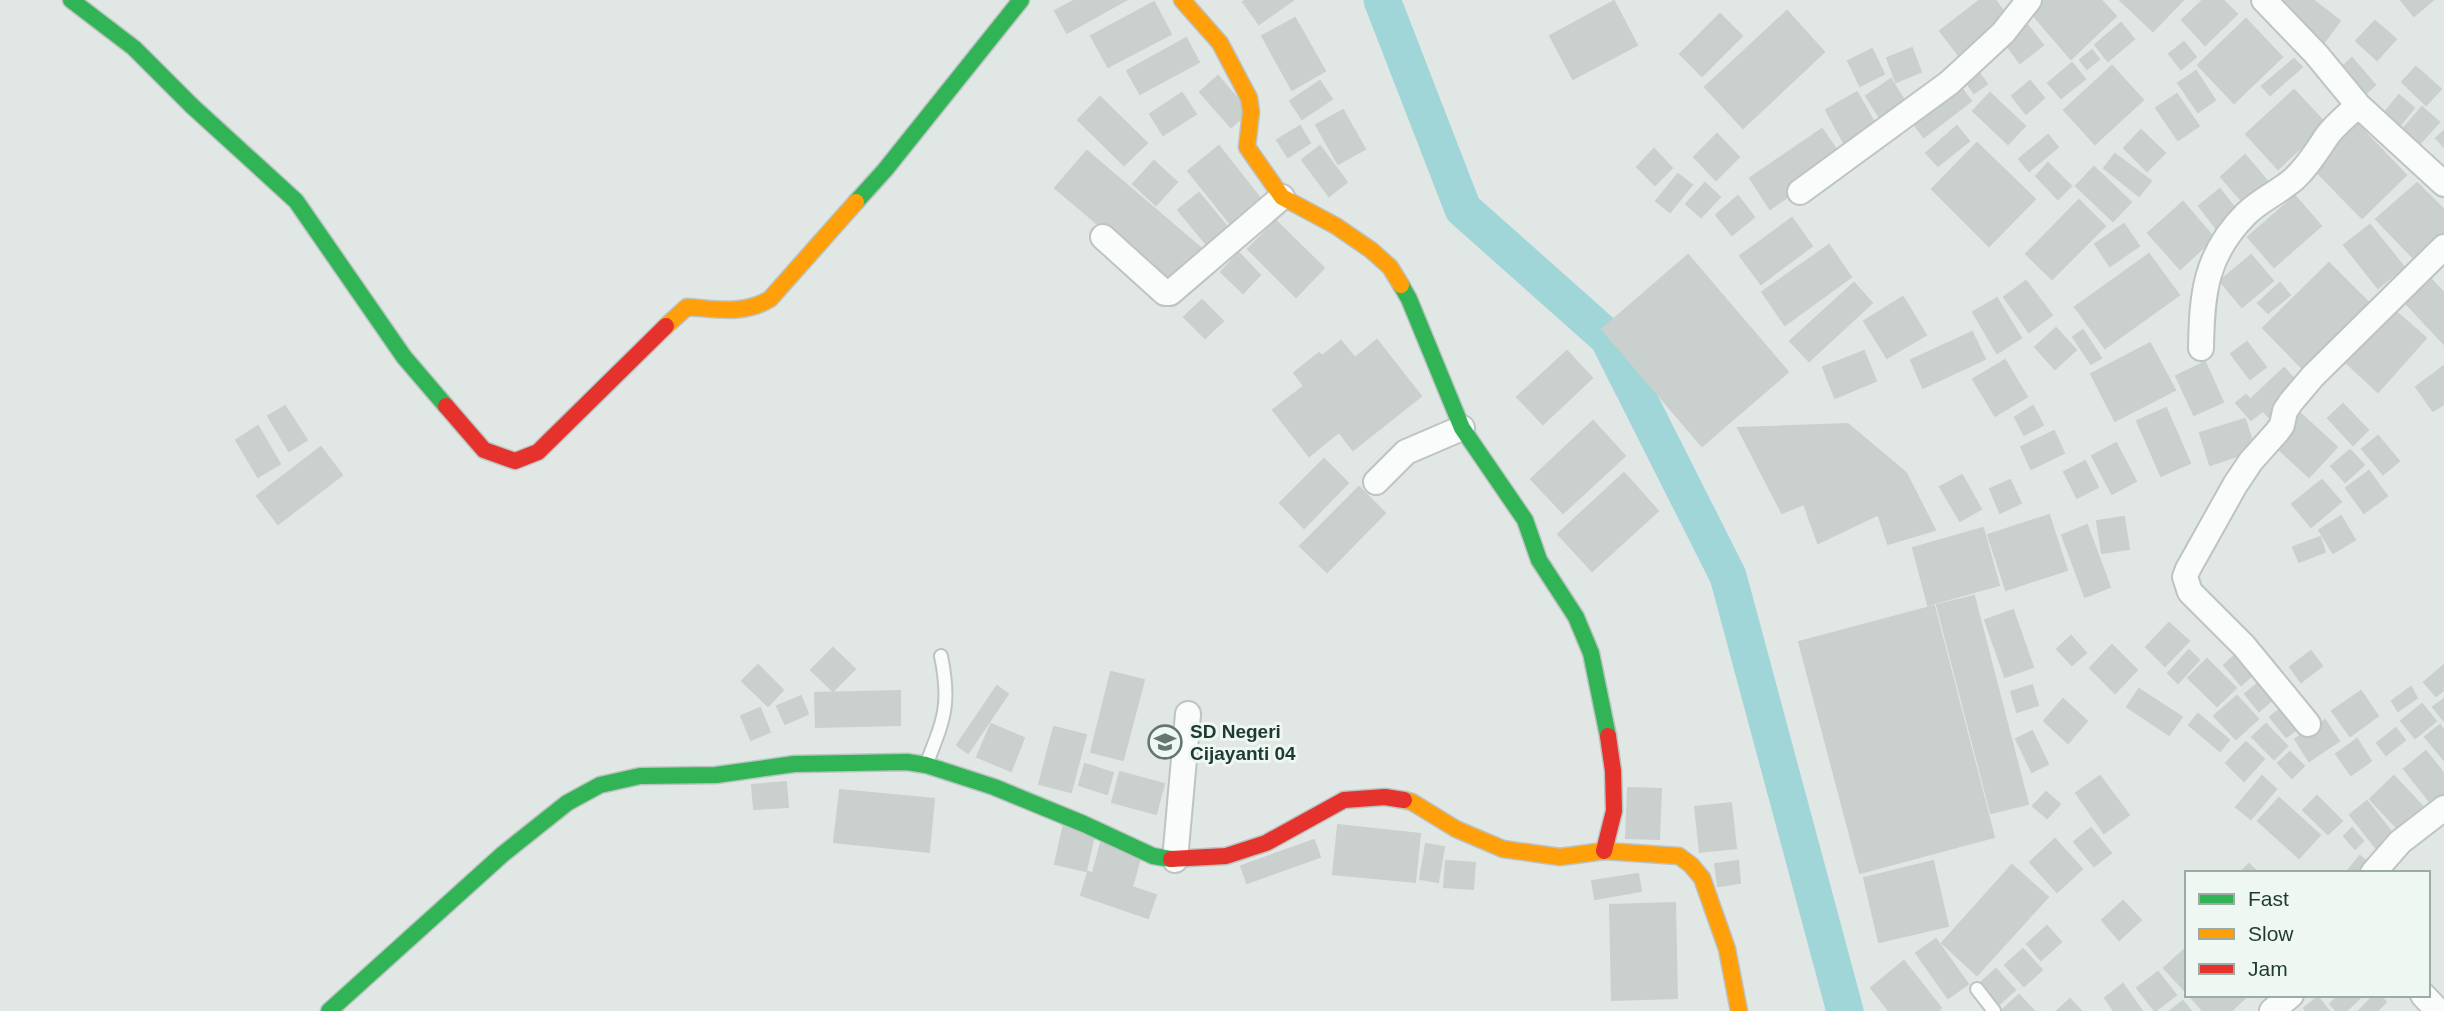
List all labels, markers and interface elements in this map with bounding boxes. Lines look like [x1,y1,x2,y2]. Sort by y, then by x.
place label: SD Negeri Cijayanti 04 [1190,721,1296,764]
school or university icon: SD Negeri Cijayanti 04 [1146,723,1184,761]
legend [2185,871,2430,997]
text: Fast [2248,887,2289,910]
text: Slow [2248,922,2294,945]
text: Jam [2248,957,2288,980]

